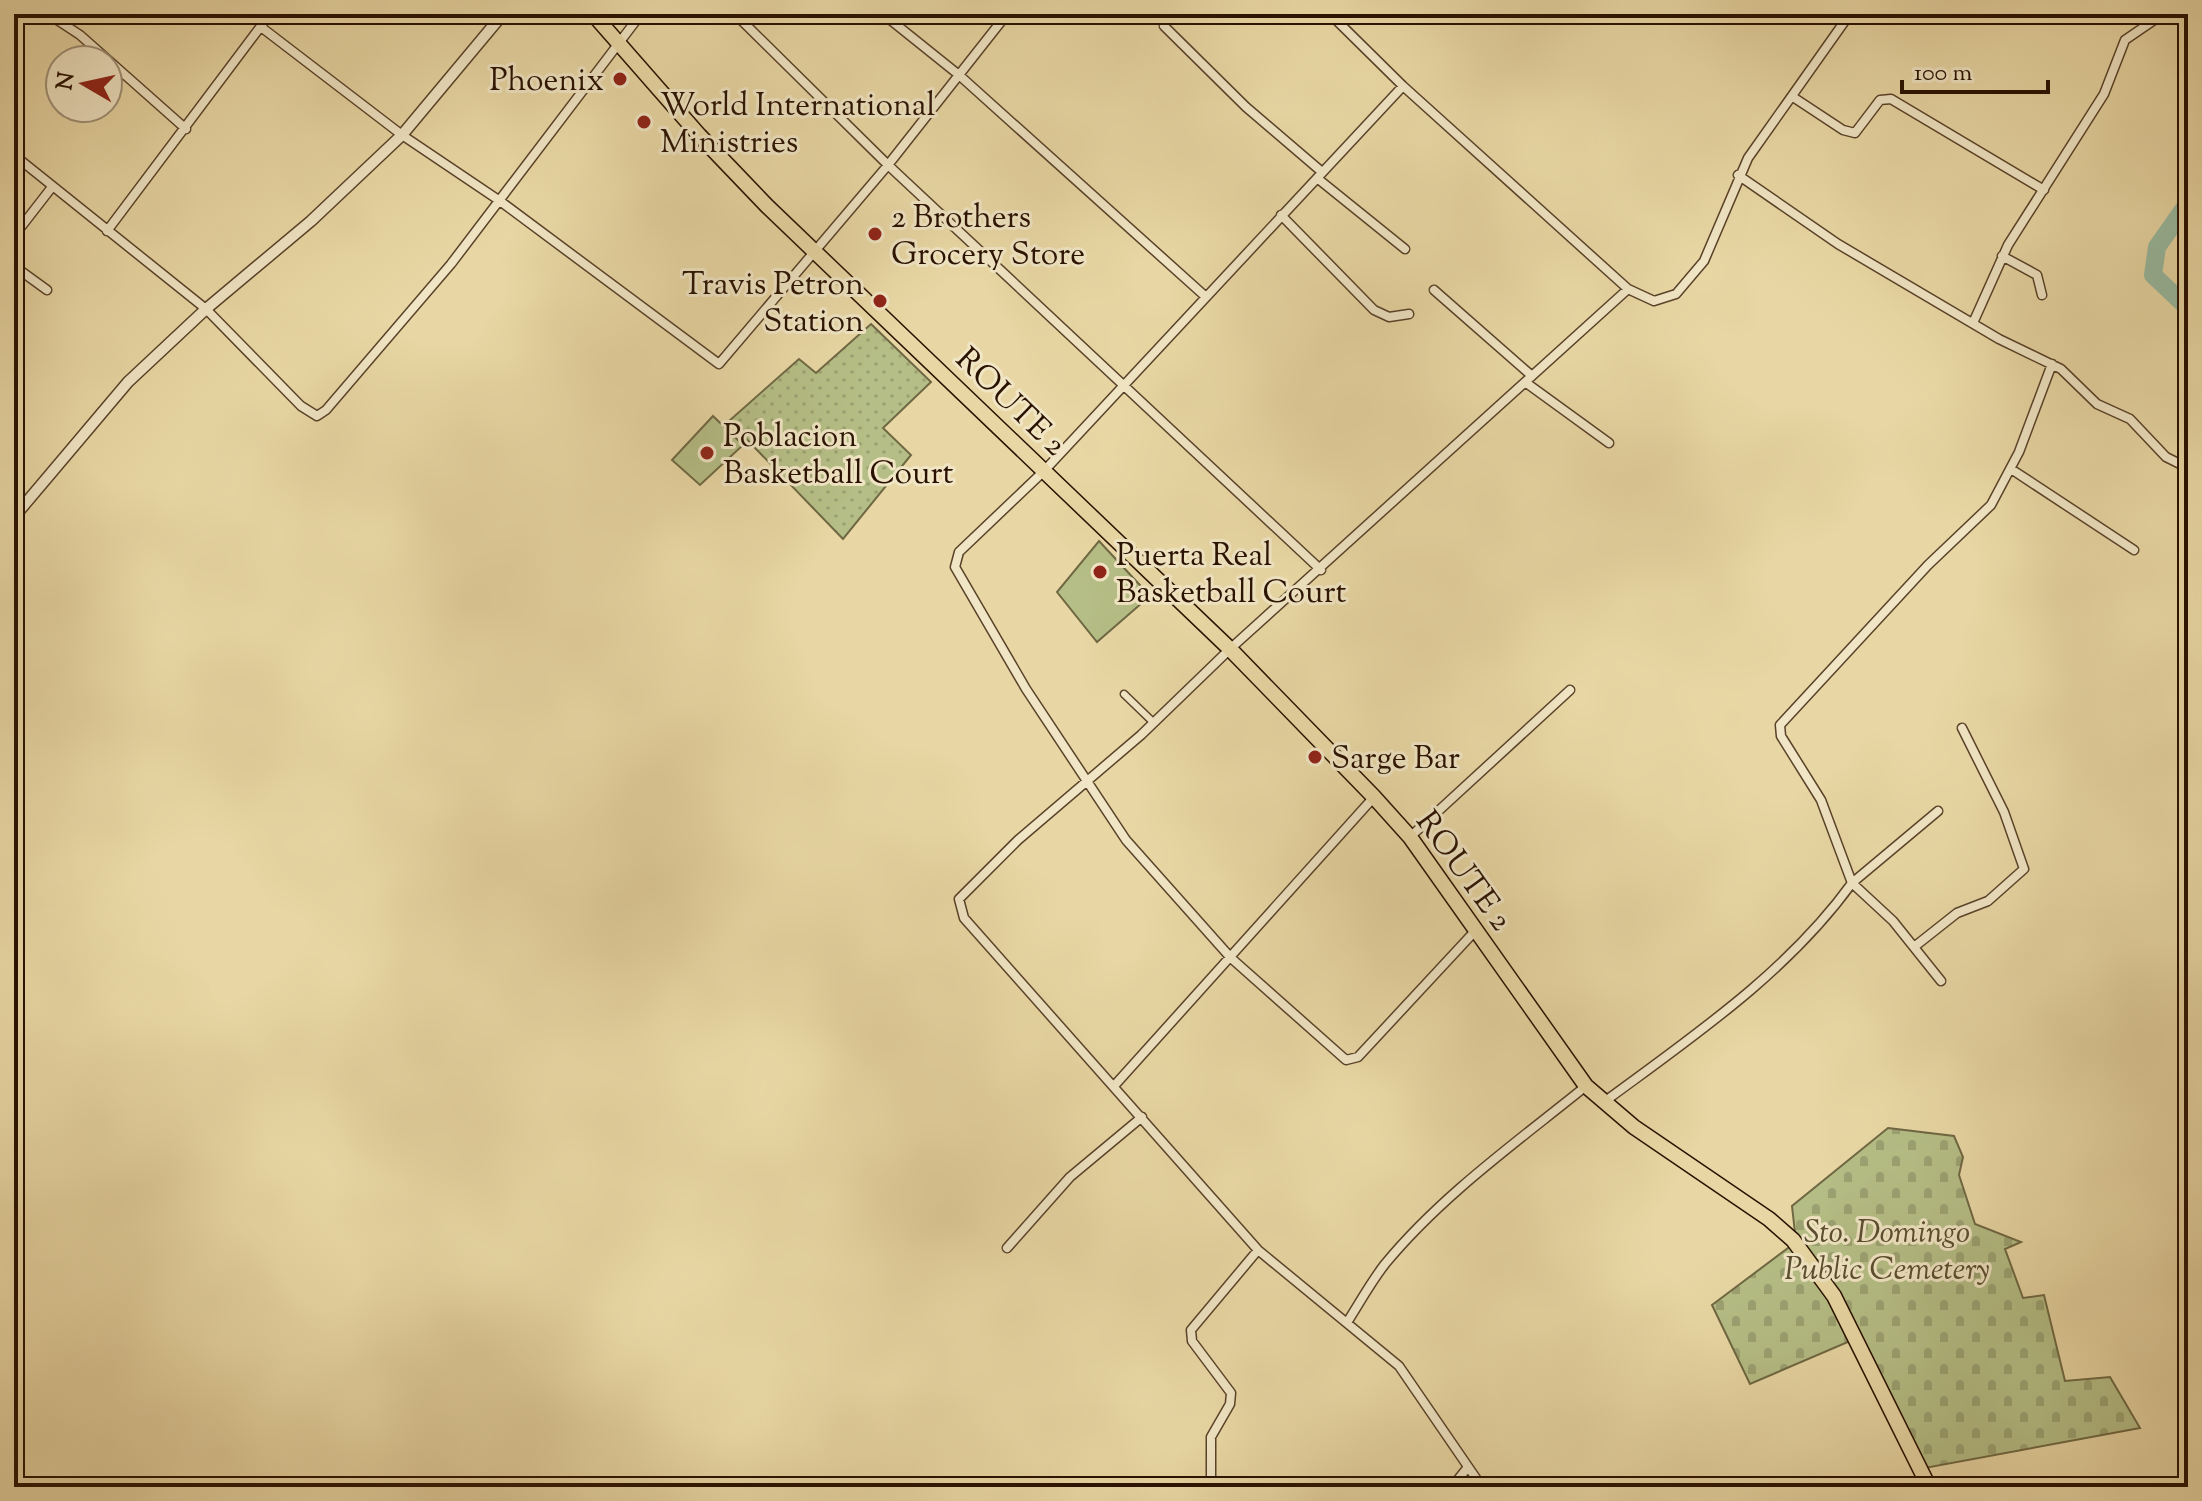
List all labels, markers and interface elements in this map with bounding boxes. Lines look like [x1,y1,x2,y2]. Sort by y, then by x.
north arrow [44,44,124,124]
scale bar [1902,44,2048,94]
text: 100 m [1914,57,1972,91]
place label: Phoenix [490,59,604,105]
text: N [50,70,84,93]
marker: Phoenix [611,70,629,88]
place label: World International Ministries [660,84,936,167]
marker: World International Ministries [635,113,653,131]
place label: 2 Brothers Grocery Store [891,196,1085,279]
marker: 2 Brothers Grocery Store [866,225,884,243]
place label: Travis Petron Station [682,263,864,346]
marker: Travis Petron Station [871,292,889,310]
street label: ROUTE 2 [944,338,1076,468]
place label: Poblacion Basketball Court [723,415,953,498]
marker: Poblacion Basketball Court [698,444,716,462]
place label: Puerta Real Basketball Court [1116,534,1346,617]
marker: Puerta Real Basketball Court [1091,563,1109,581]
place label: Sarge Bar [1331,737,1460,783]
marker: Sarge Bar [1306,748,1324,766]
street label: ROUTE 2 [1403,802,1522,942]
park label: Sto. Domingo Public Cemetery [1784,1211,1990,1294]

